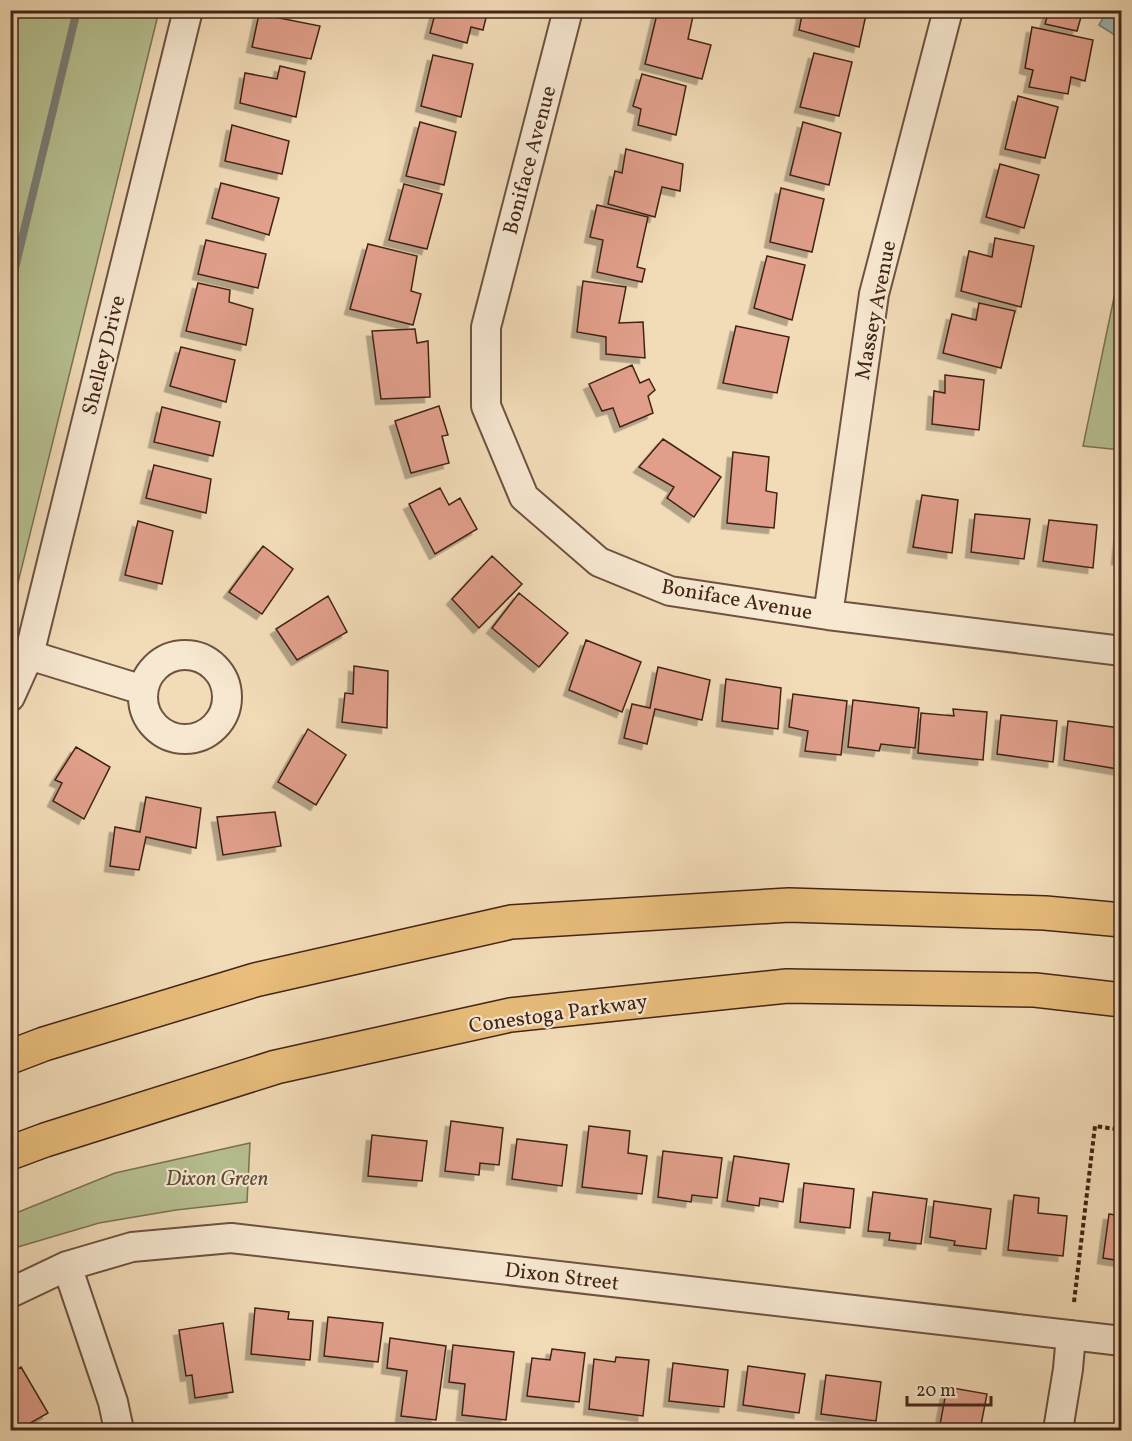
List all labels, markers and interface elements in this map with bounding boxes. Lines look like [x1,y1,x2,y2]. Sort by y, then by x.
street label: Boniface Avenue [497,83,564,238]
street label: Massey Avenue [849,238,904,382]
street label: Shelley Drive [76,292,133,418]
street label: Boniface Avenue [659,573,815,628]
street label: Conestoga Parkway [467,987,650,1041]
park label: Dixon Green [166,1165,268,1194]
street label: Dixon Street [503,1256,621,1299]
scale bar [907,1369,991,1407]
text: 20 m [916,1379,956,1404]

